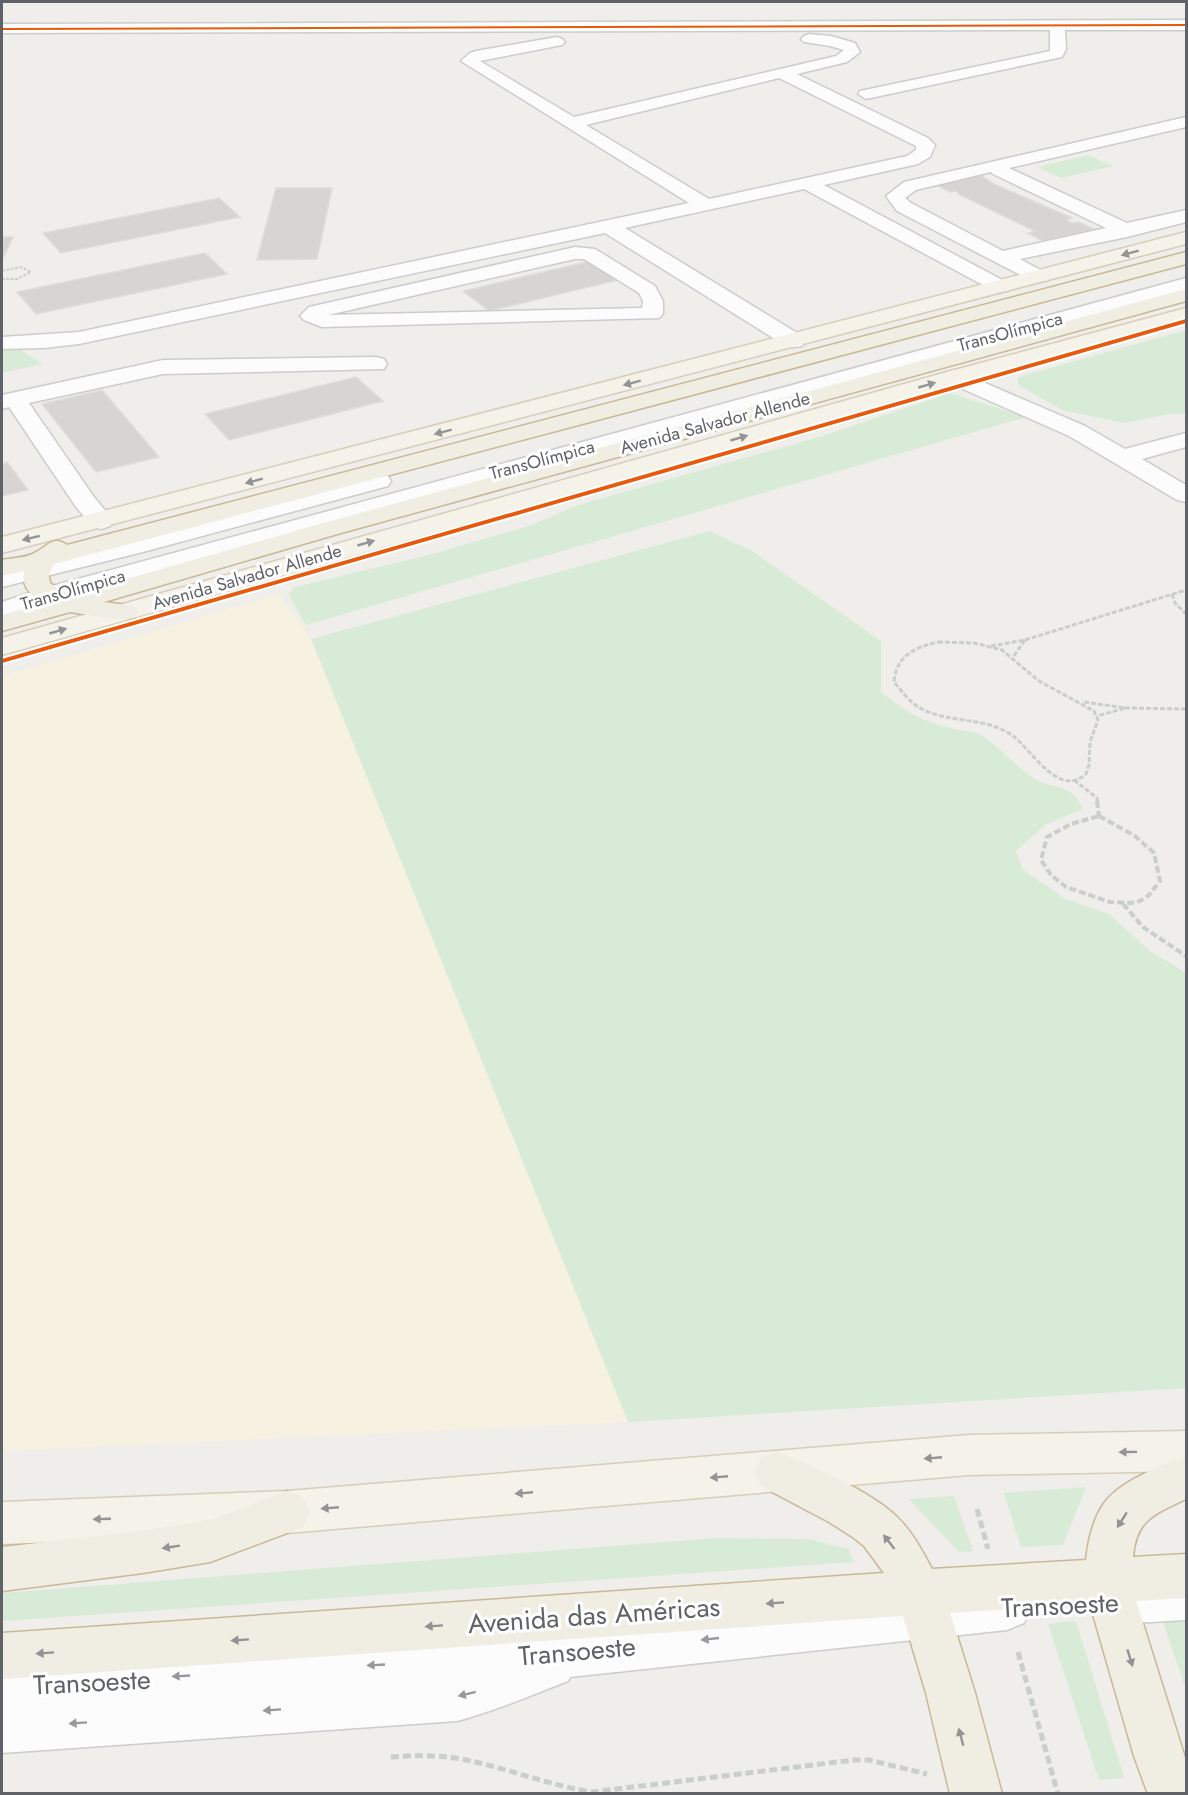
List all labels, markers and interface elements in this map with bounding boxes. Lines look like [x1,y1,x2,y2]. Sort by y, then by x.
one-way arrow [1121,248,1139,258]
street label: TransOlímpica [955,305,1065,359]
one-way arrow [623,379,641,389]
one-way arrow [918,380,936,389]
street label: Avenida Salvador Allende [617,385,813,461]
one-way arrow [434,428,452,438]
street label: TransOlímpica [487,433,597,487]
one-way arrow [730,433,748,442]
one-way arrow [245,477,263,487]
one-way arrow [22,533,40,543]
street label: Avenida Salvador Allende [149,538,345,616]
one-way arrow [357,538,375,547]
street label: TransOlímpica [18,563,128,617]
one-way arrow [49,626,67,635]
one-way arrow [1119,1447,1138,1457]
one-way arrow [924,1453,943,1463]
one-way arrow [709,1472,728,1482]
one-way arrow [515,1488,534,1498]
one-way arrow [320,1503,339,1513]
one-way arrow [1116,1511,1127,1528]
one-way arrow [93,1514,112,1523]
one-way arrow [883,1535,895,1550]
one-way arrow [162,1543,181,1552]
street label: Transoeste [1000,1582,1120,1628]
street label: Avenida das Américas [467,1587,722,1643]
one-way arrow [766,1598,785,1607]
one-way arrow [425,1622,444,1631]
street label: Transoeste [517,1626,637,1676]
one-way arrow [700,1634,719,1644]
one-way arrow [230,1635,249,1645]
one-way arrow [36,1649,55,1658]
one-way arrow [1126,1649,1135,1667]
street label: Transoeste [32,1659,152,1705]
one-way arrow [366,1660,385,1670]
one-way arrow [171,1672,190,1681]
one-way arrow [457,1690,476,1700]
one-way arrow [263,1705,282,1714]
one-way arrow [68,1718,87,1728]
one-way arrow [956,1728,965,1746]

